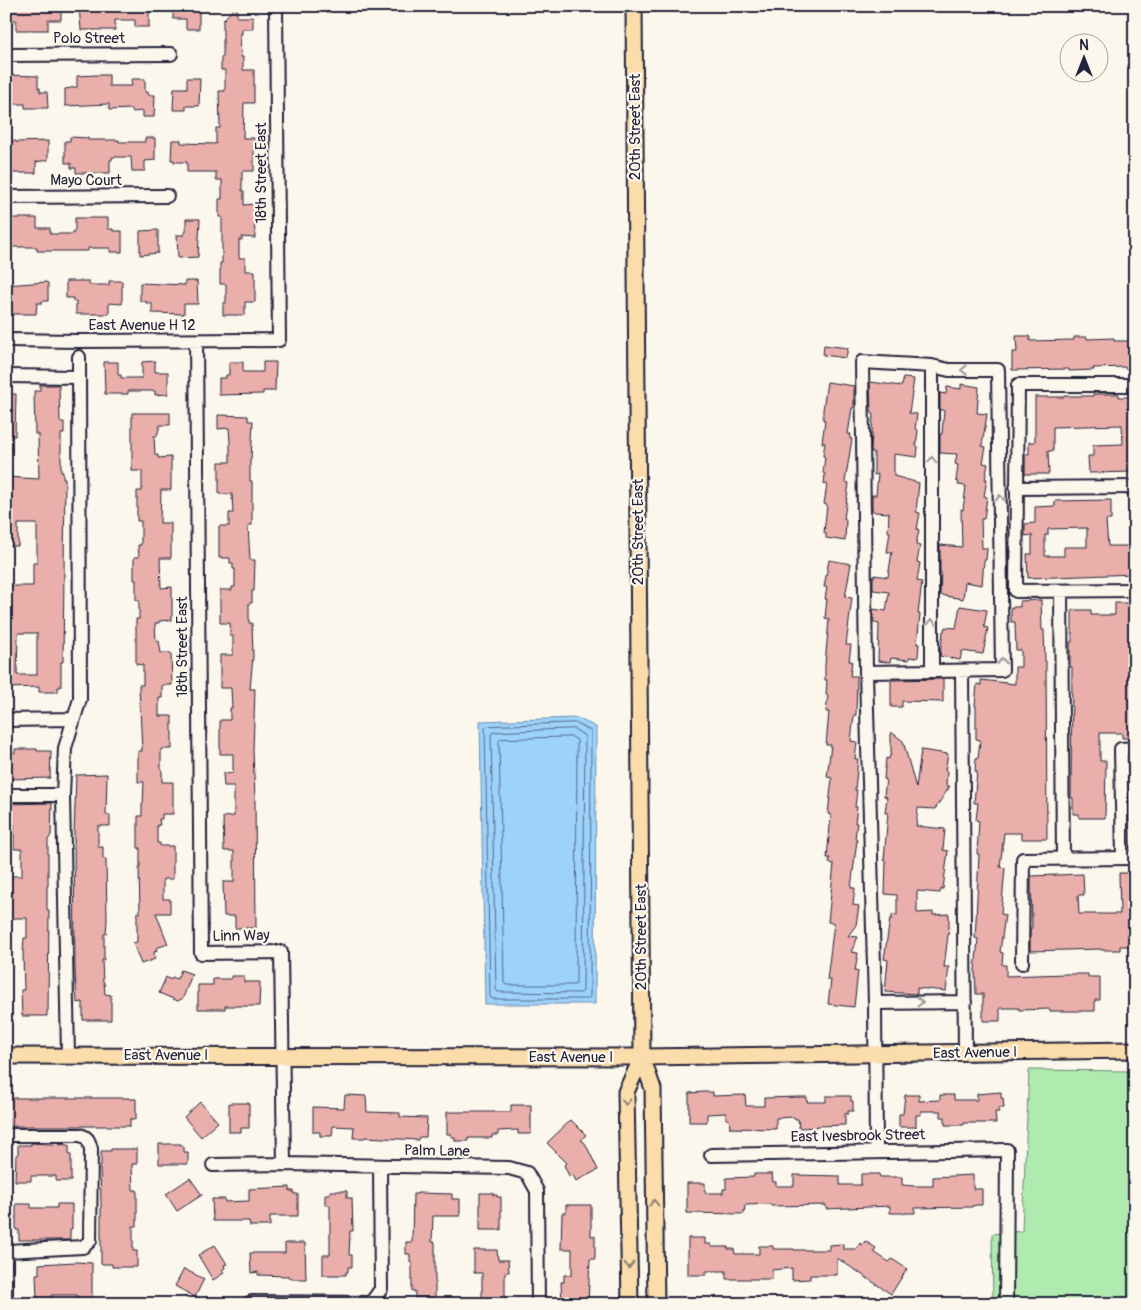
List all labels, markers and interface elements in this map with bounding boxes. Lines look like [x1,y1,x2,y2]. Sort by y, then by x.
street label: Polo Street [53,29,126,48]
north arrow [1058,32,1108,82]
text: N [1079,37,1089,54]
street label: 20th Street East [626,73,645,180]
street label: 18th Street East [252,121,271,224]
street label: Mayo Court [50,171,123,190]
street label: East Avenue H 12 [88,316,196,335]
one-way arrow [960,365,968,375]
one-way arrow [927,456,937,464]
street label: 20th Street East [629,478,648,585]
one-way arrow [995,494,1005,502]
street label: 18th Street East [173,595,192,698]
one-way arrow [927,618,937,626]
one-way arrow [997,657,1007,664]
street label: 20th Street East [632,883,651,990]
street label: Linn Way [212,926,270,946]
one-way arrow [916,997,924,1008]
street label: East Avenue I [933,1043,1017,1063]
street label: East Avenue I [124,1046,208,1065]
street label: East Avenue I [529,1048,613,1067]
one-way arrow [621,1099,631,1107]
street label: East Ivesbrook Street [791,1125,926,1147]
street label: Palm Lane [404,1141,471,1161]
one-way arrow [649,1198,659,1206]
one-way arrow [624,1262,634,1269]

